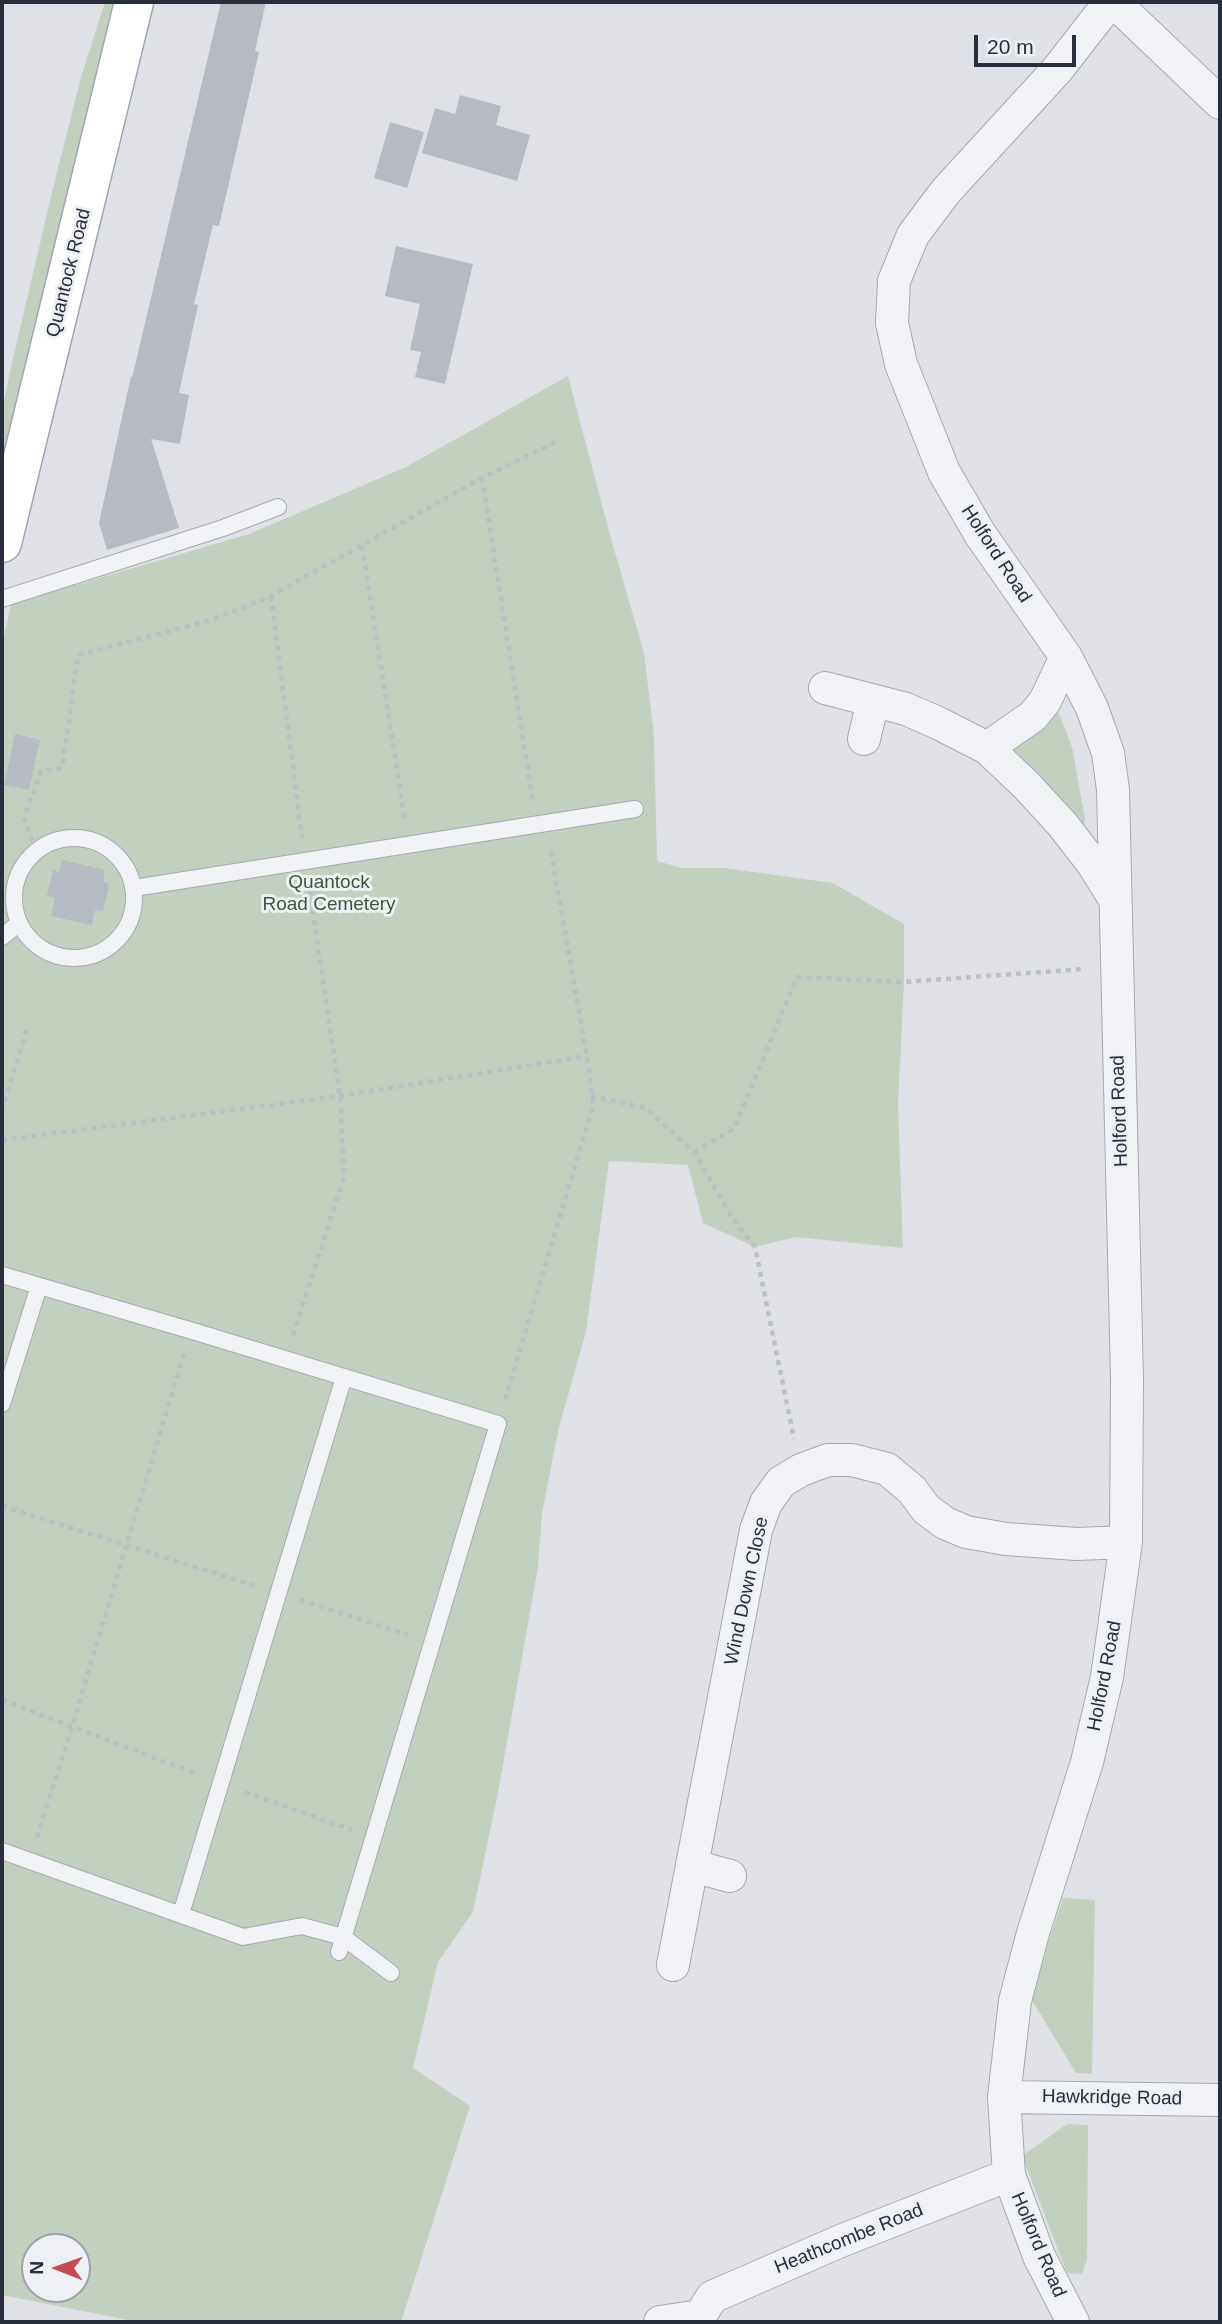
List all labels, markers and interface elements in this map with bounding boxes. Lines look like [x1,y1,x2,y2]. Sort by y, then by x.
scale bar [977,21,1078,65]
text: 20 m [987,35,1034,58]
street label: Quantock Road [42,206,96,340]
street label: Holford Road [956,501,1036,607]
park label: Quantock Road Cemetery [262,872,396,916]
street label: Holford Road [1107,1055,1133,1167]
street label: Wind Down Close [720,1515,774,1667]
street label: Holford Road [1083,1619,1127,1733]
street label: Hawkridge Road [1042,2085,1182,2111]
street label: Holford Road [1006,2189,1070,2301]
street label: Heathcombe Road [771,2199,927,2279]
north arrow [21,2233,91,2303]
text: N [26,2261,47,2275]

